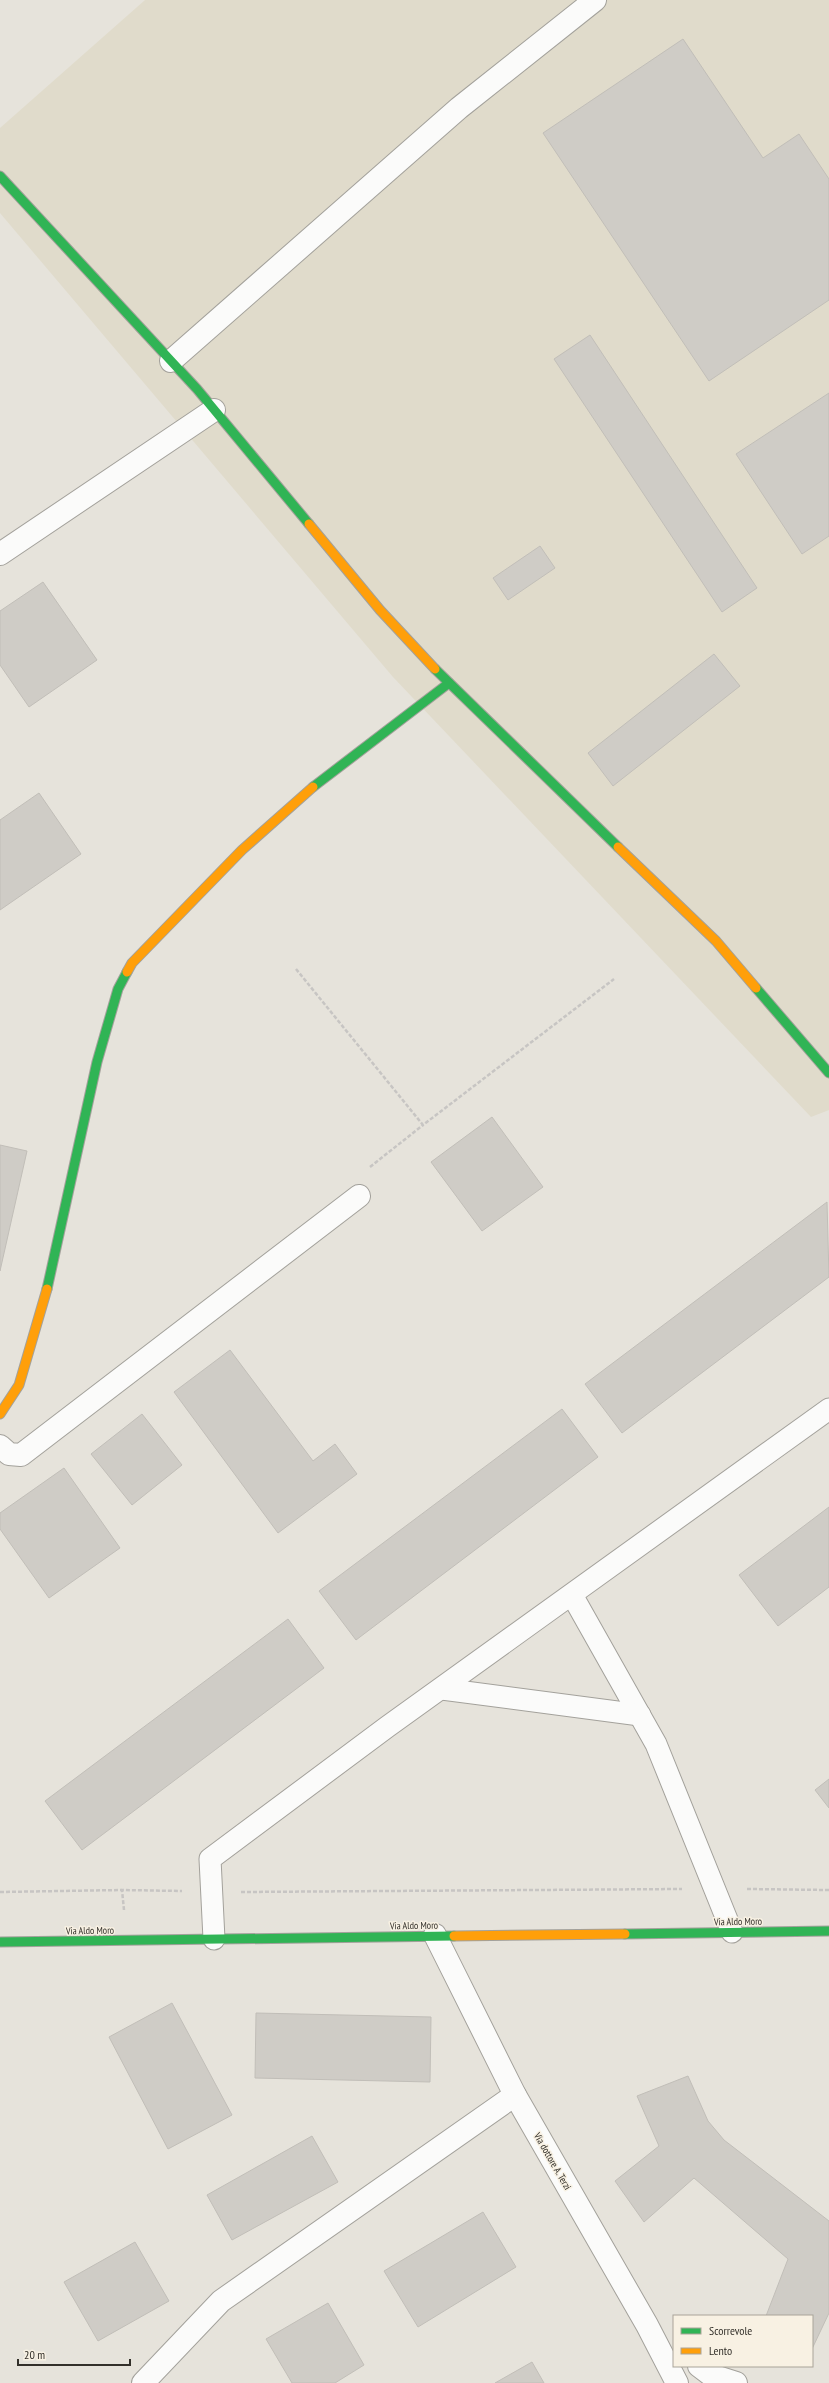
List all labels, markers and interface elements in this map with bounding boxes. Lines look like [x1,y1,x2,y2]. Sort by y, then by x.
street label: Via Aldo Moro [713,1915,762,1928]
street label: Via Aldo Moro [389,1919,438,1932]
street label: Via Aldo Moro [65,1924,114,1937]
street label: Via dottore A. Terzi [530,2129,574,2192]
legend [673,2315,813,2367]
text: Scorrevole [709,2323,752,2338]
scale bar [18,2341,130,2367]
text: Lento [709,2343,732,2358]
text: 20 m [24,2347,45,2362]

